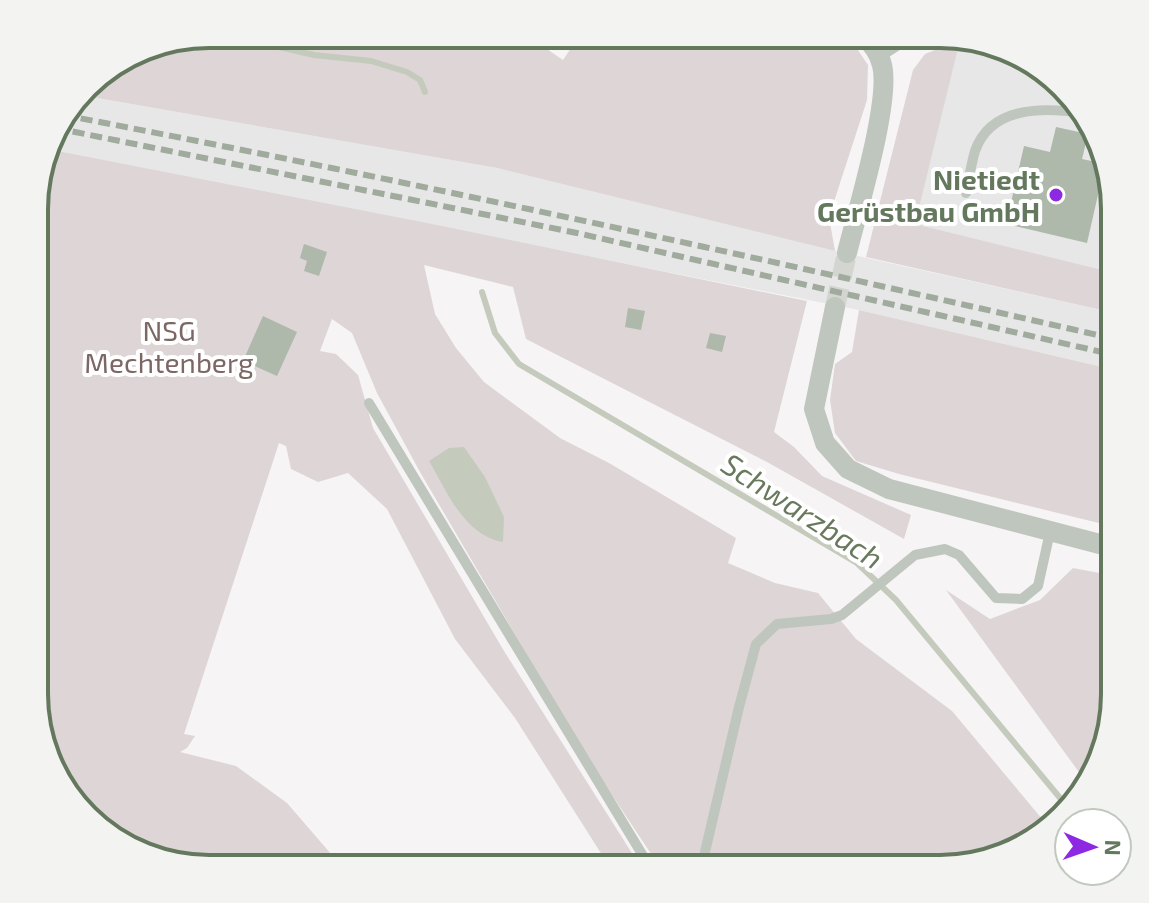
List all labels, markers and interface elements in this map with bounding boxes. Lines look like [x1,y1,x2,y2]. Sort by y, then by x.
place label: Nietiedt Gerüstbau GmbH [817,162,1040,228]
marker: Nietiedt Gerüstbau GmbH [1047,186,1065,204]
park label: NSG Mechtenberg [84,313,254,379]
water label: Schwarzbach [716,445,890,575]
north arrow [1053,807,1133,887]
text: N [1101,839,1127,856]

